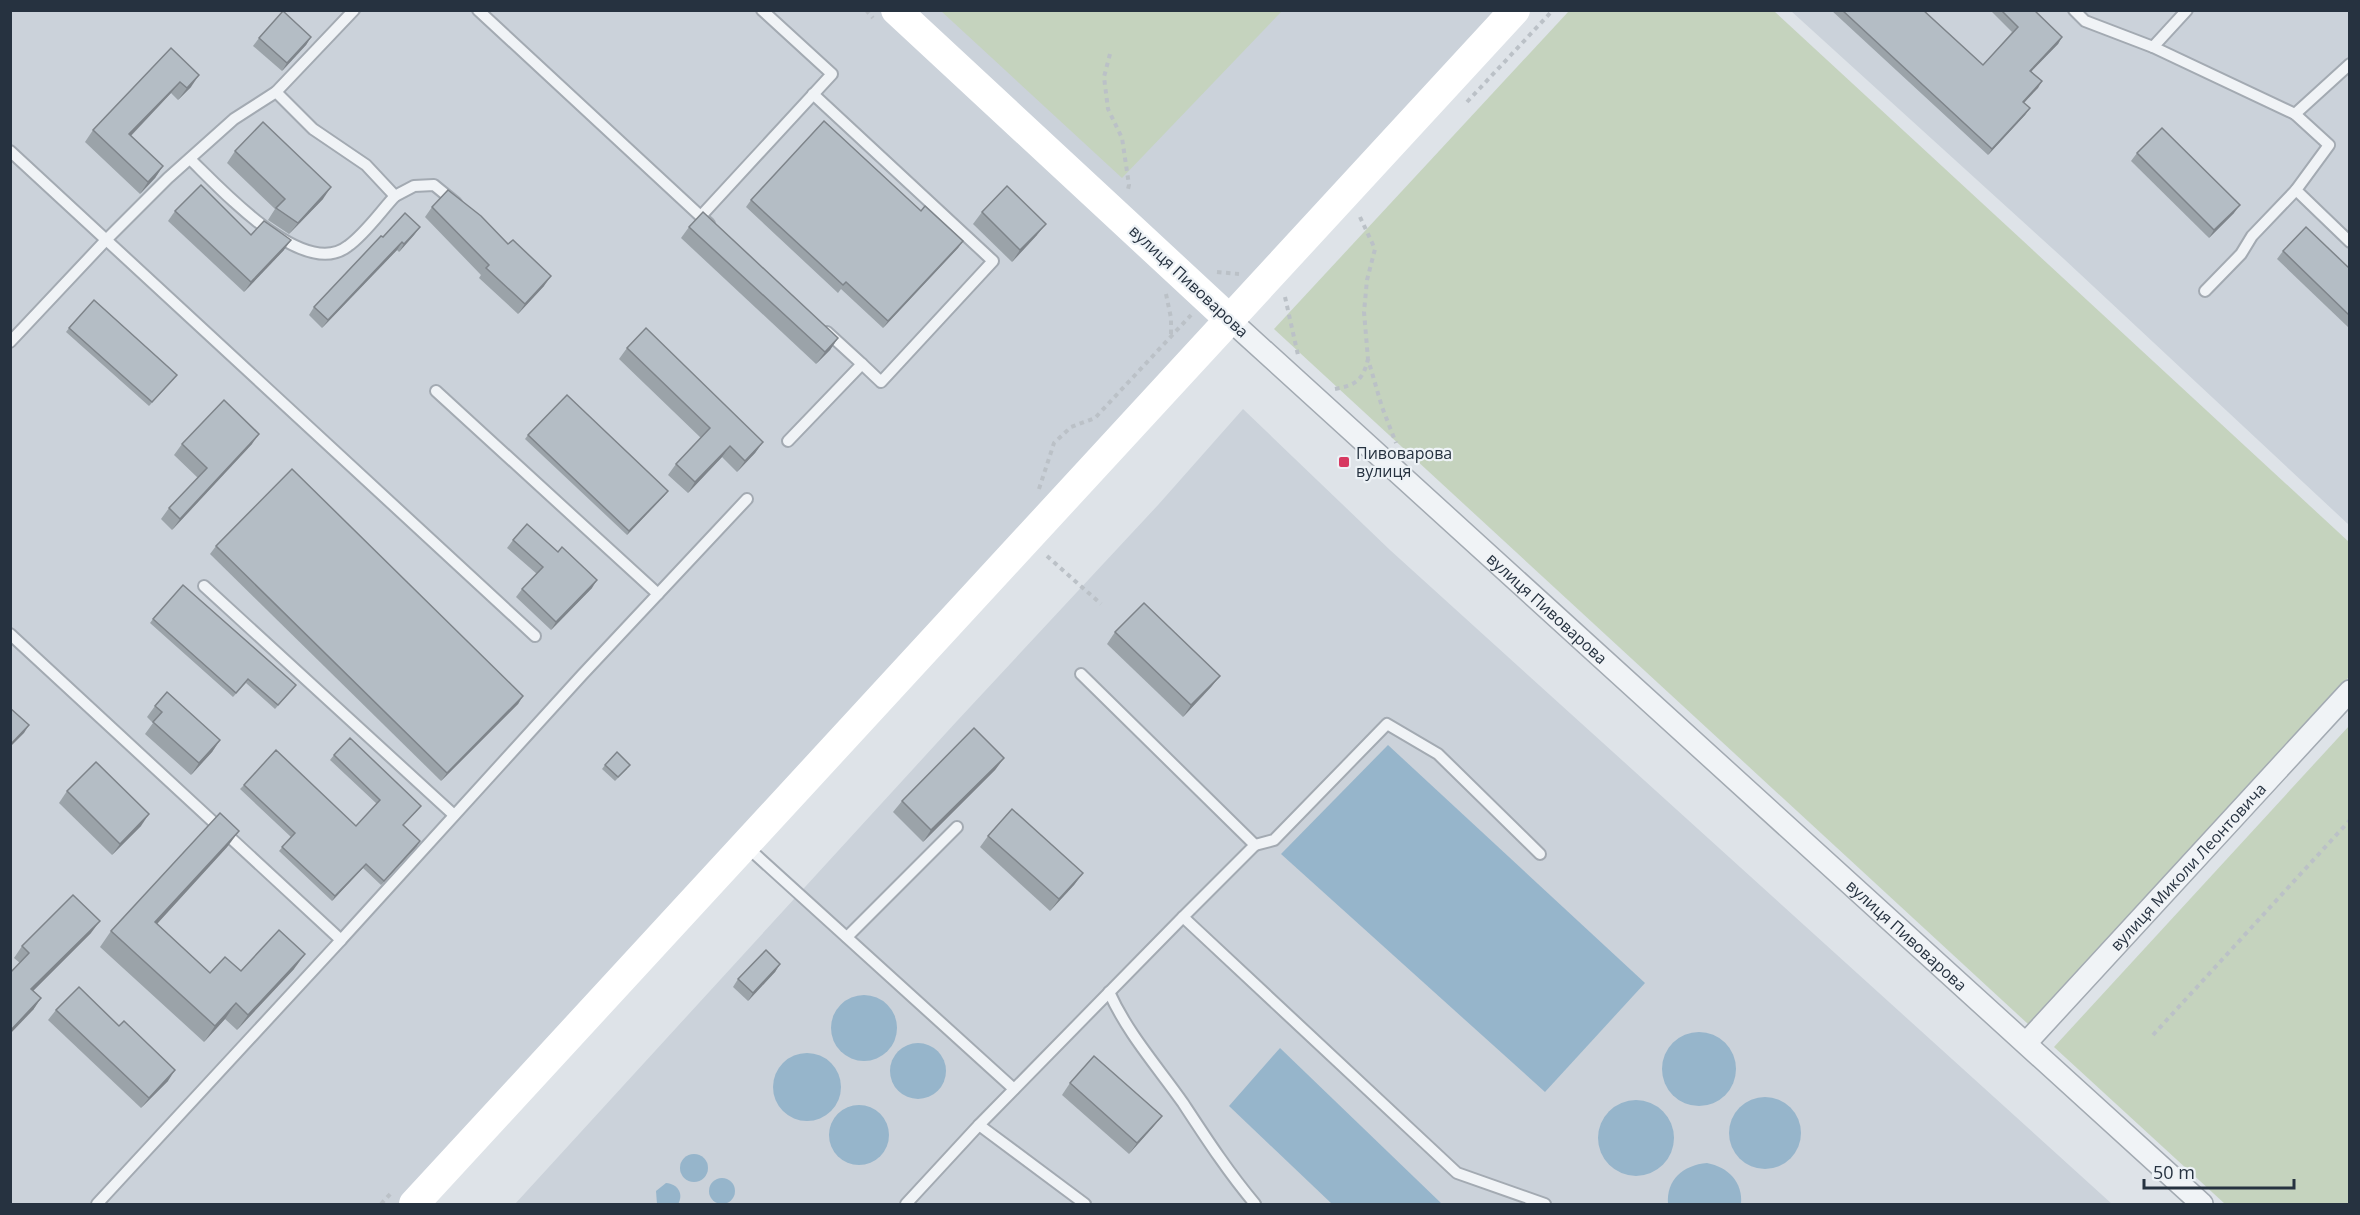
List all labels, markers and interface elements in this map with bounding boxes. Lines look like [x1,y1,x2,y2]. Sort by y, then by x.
street label: вулиця Пивоварова [1125,220,1253,342]
place label: Пивоварова вулиця [1356,442,1452,482]
marker: Пивоварова вулиця [1337,455,1351,469]
street label: вулиця Пивоварова [1482,548,1612,669]
street label: вулиця Миколи Леонтовича [2105,778,2271,955]
street label: вулиця Пивоварова [1842,875,1972,996]
scale bar [2144,1152,2294,1190]
text: 50 m [2153,1160,2195,1184]

